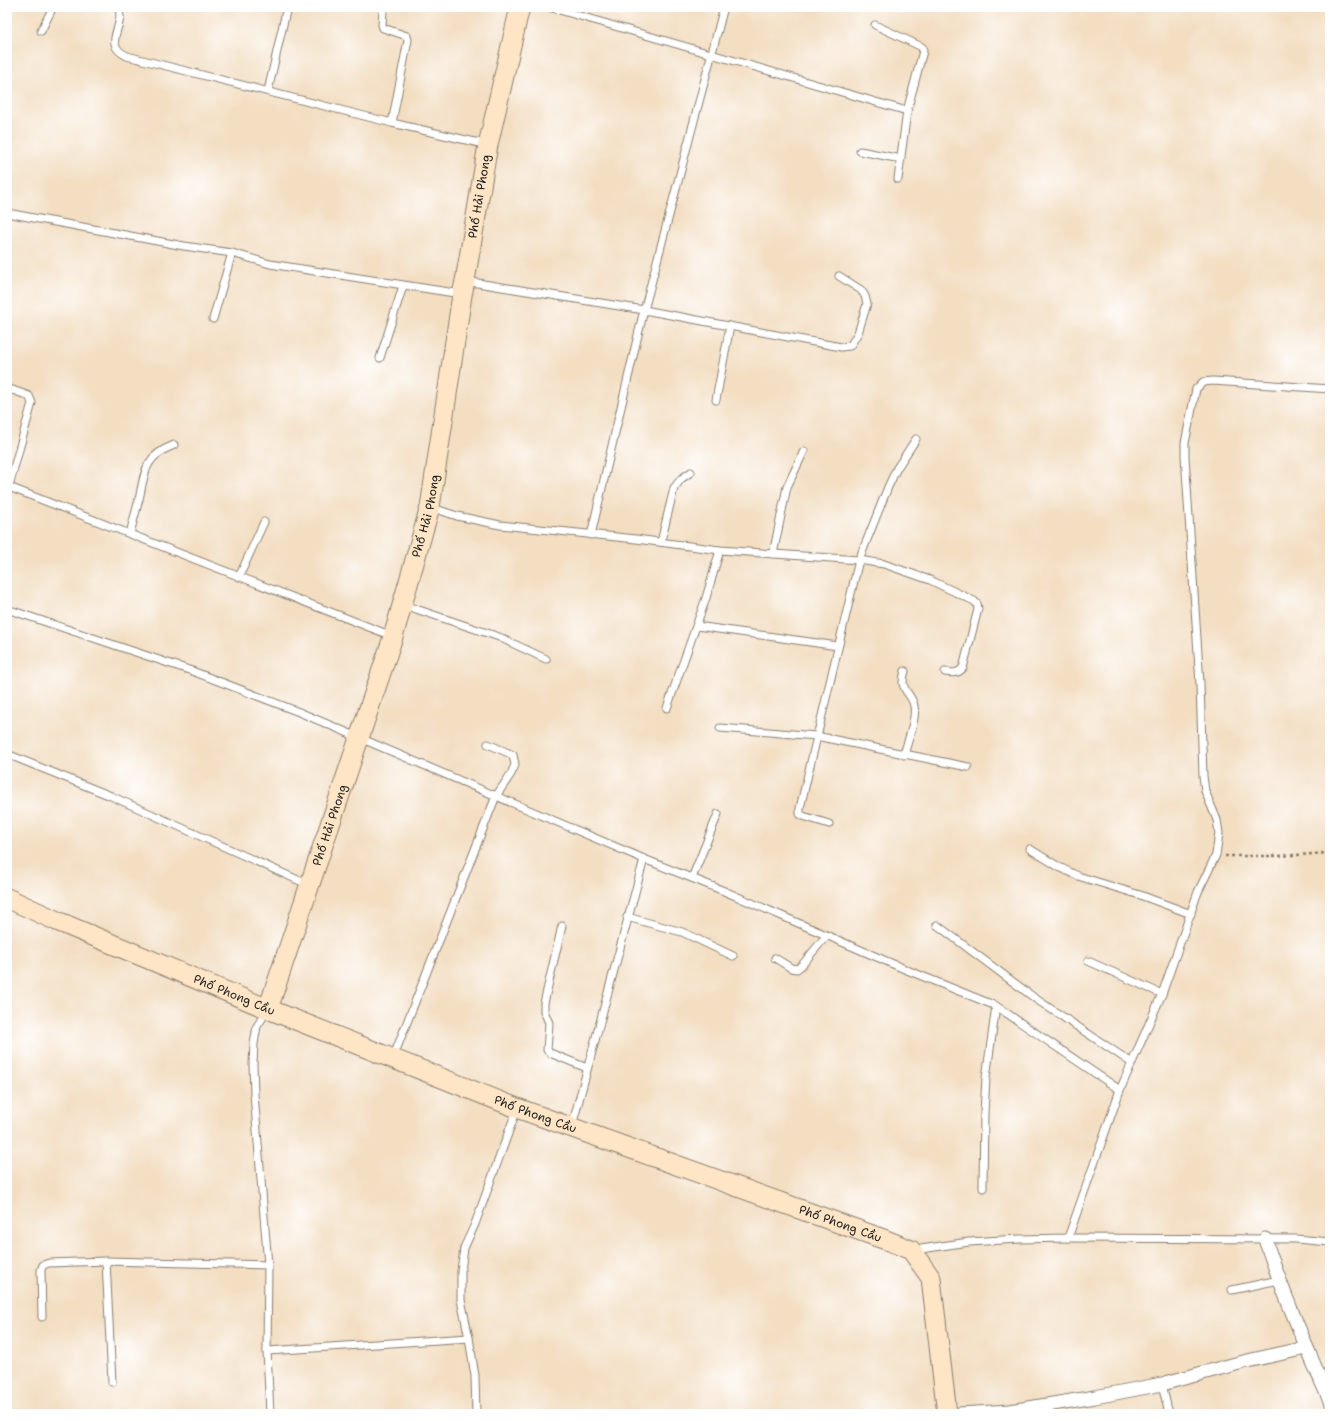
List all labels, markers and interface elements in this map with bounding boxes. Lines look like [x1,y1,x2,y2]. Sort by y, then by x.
street label: Phố Hải Phong [464,153,494,240]
street label: Phố Hải Phong [408,473,443,559]
street label: Phố Hải Phong [309,782,351,868]
street label: Phố Phong Cầu [191,971,277,1019]
street label: Phố Phong Cầu [492,1092,579,1137]
street label: Phố Phong Cầu [797,1201,884,1246]

